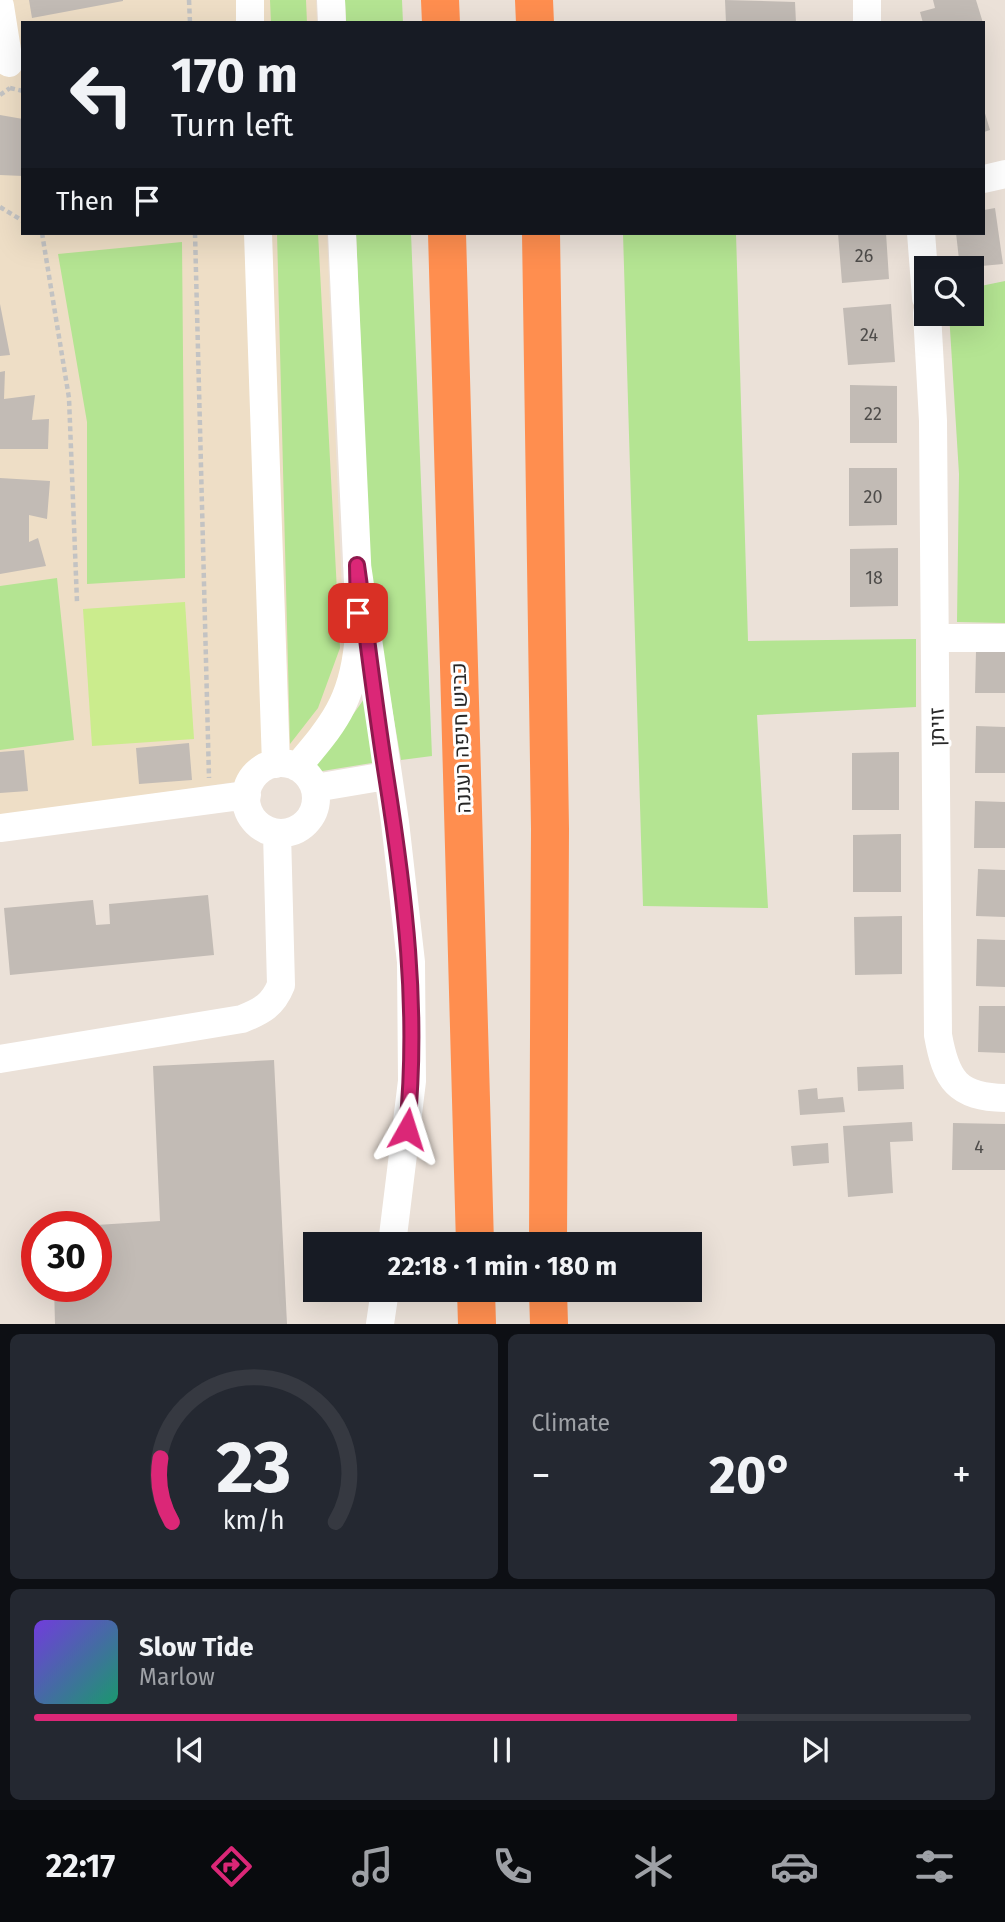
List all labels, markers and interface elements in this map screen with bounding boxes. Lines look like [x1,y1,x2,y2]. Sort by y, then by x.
text: 170 m [171,46,298,105]
icon: left [56,49,147,140]
text: Turn left [171,106,293,144]
icon: arrive [128,182,166,220]
text: Then [56,186,114,217]
house number: 26 [855,245,873,267]
map controls [914,256,984,326]
button: search [914,256,984,326]
house number: 24 [860,324,878,346]
house number: 22 [864,403,882,425]
house number: 20 [864,486,882,508]
house number: 18 [865,567,883,589]
pin [328,583,388,643]
icon: arrive [339,594,377,632]
street label: כביש חיפה רעננה [445,662,477,814]
street label: זויתן [924,707,950,747]
position arrow [370,1092,444,1166]
house number: 4 [974,1136,984,1158]
speed limit sign: 30 [21,1211,112,1302]
text: 22:18 · 1 min · 180 m [388,1251,617,1282]
text: Climate [532,1409,610,1437]
text: 23 [216,1425,291,1512]
text: 20° [709,1444,793,1507]
text: − [532,1452,551,1498]
text: + [952,1452,971,1498]
text: km/h [223,1506,285,1536]
text: Slow Tide [139,1632,254,1663]
text: Marlow [139,1663,215,1691]
icon: previous [171,1731,209,1769]
icon: pause [483,1731,521,1769]
icon: next [796,1731,834,1769]
icon: directions [207,1842,256,1891]
icon: music [348,1842,397,1891]
icon: phone [488,1842,537,1891]
icon: climate [629,1842,678,1891]
icon: car [770,1842,819,1891]
icon: filters [910,1842,959,1891]
text: 22:17 [46,1847,115,1885]

